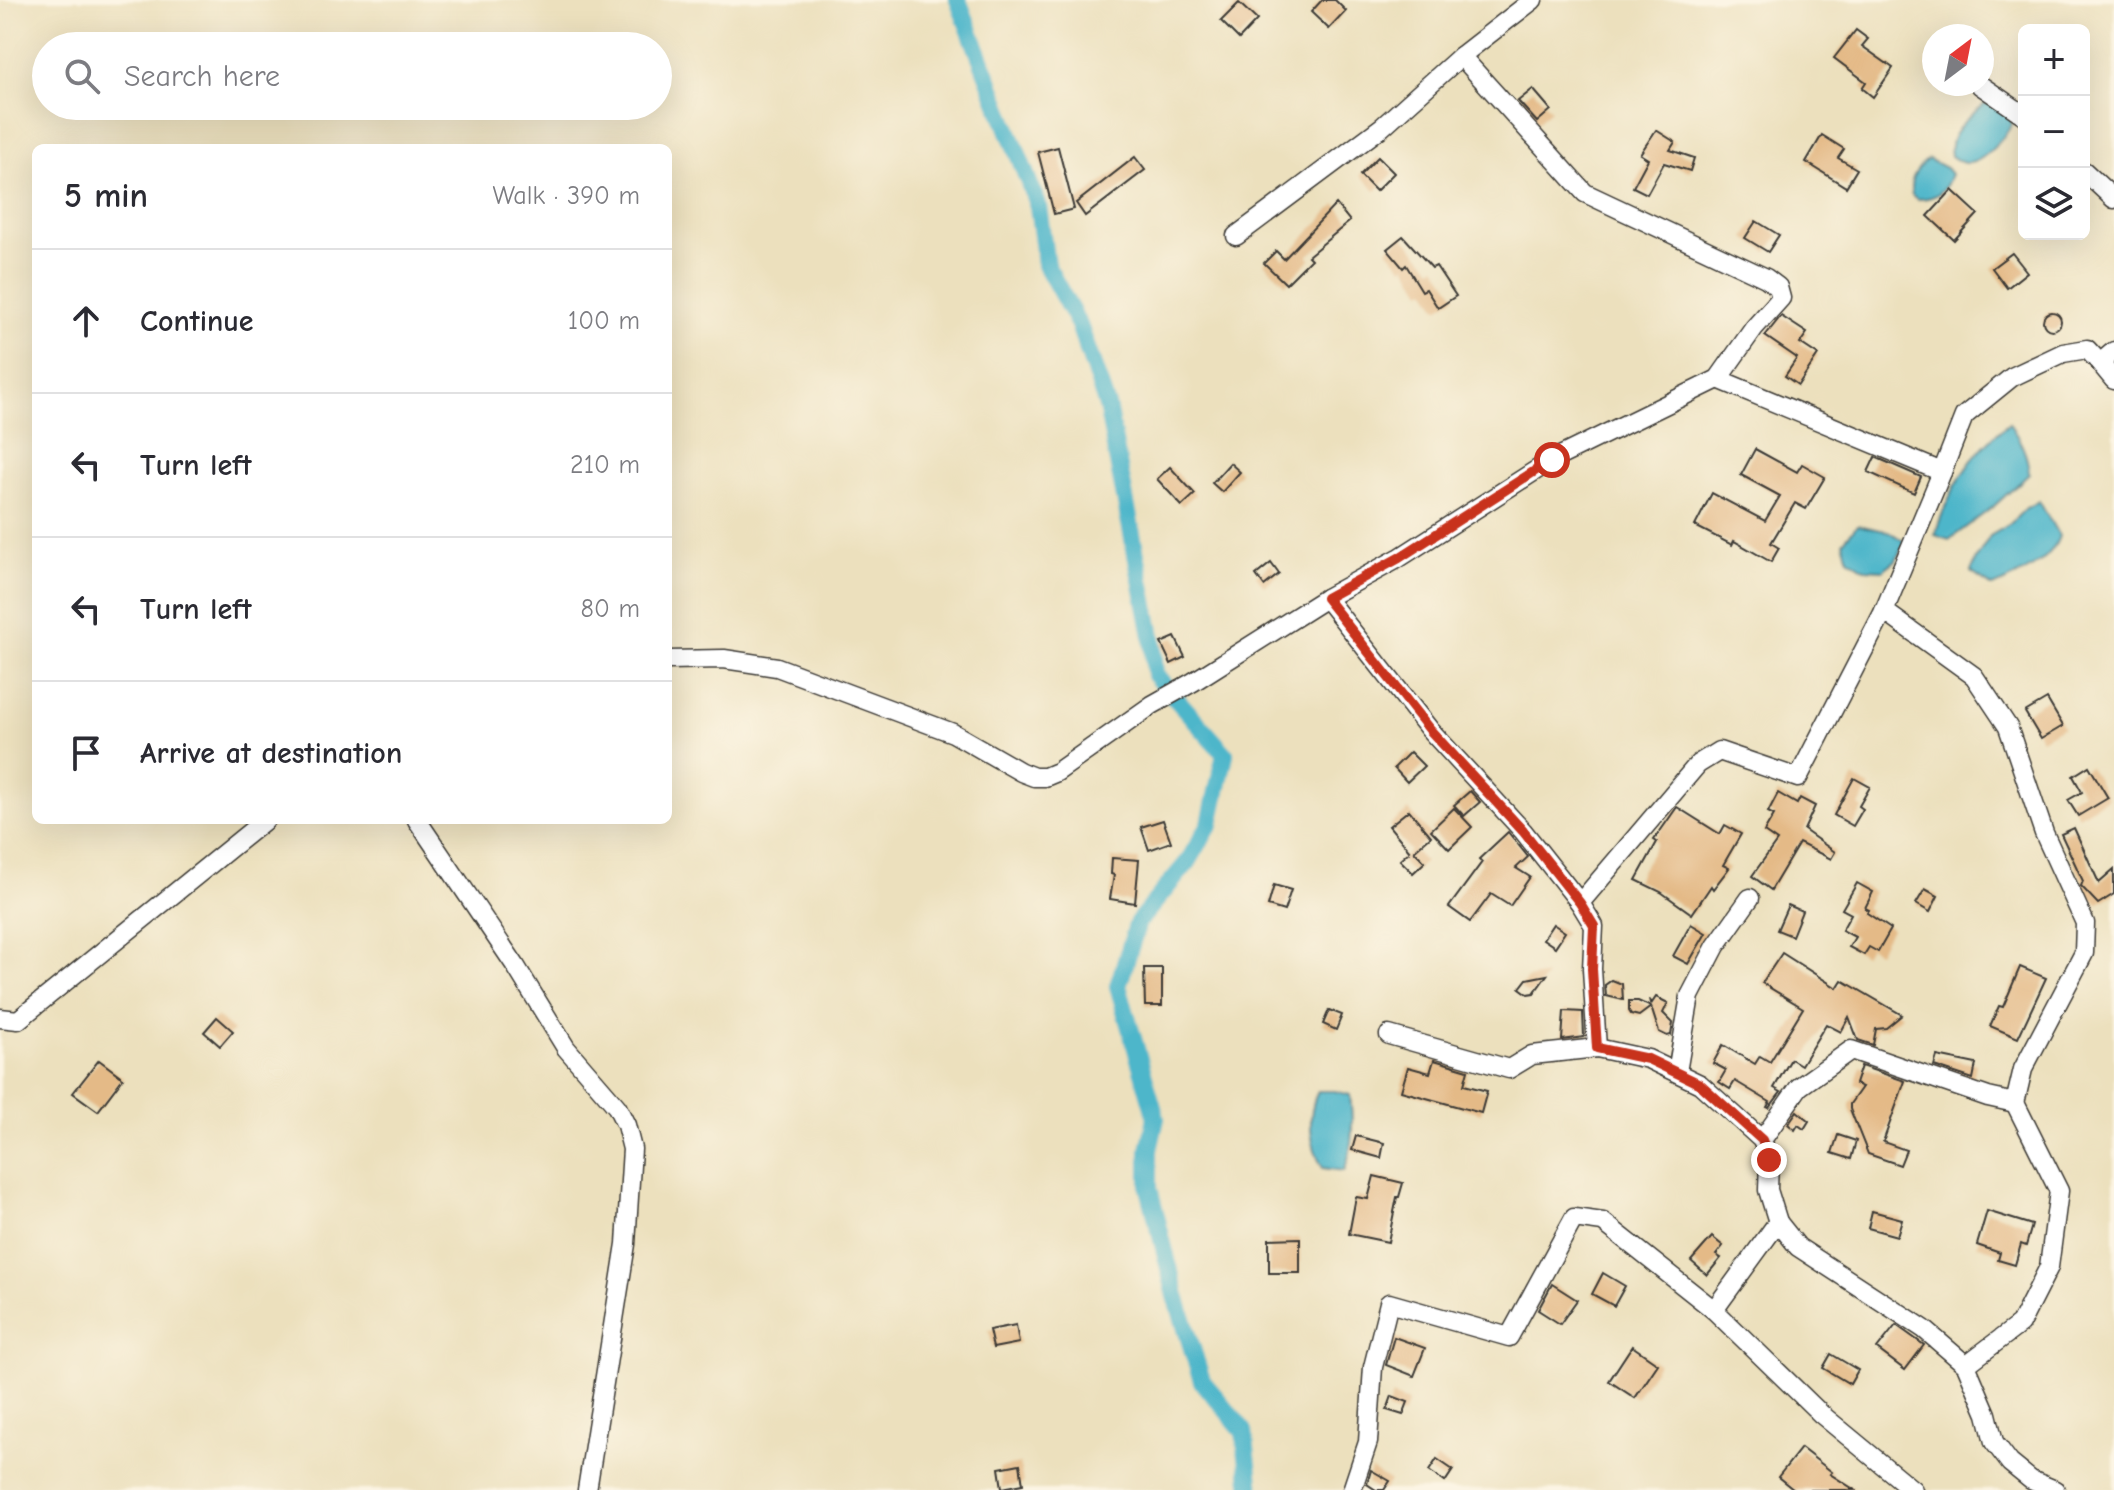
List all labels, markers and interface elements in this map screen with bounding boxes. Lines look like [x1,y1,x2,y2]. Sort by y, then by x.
north arrow [1922,24,1994,96]
map controls [2018,24,2090,240]
button: + [2018,24,2090,96]
search box [32,32,672,120]
icon: search [60,54,104,98]
text: Search here [124,59,280,94]
button: − [2018,96,2090,168]
button: layers [2018,168,2090,240]
text: 5 min [64,176,148,216]
text: Walk · 390 m [493,181,640,211]
icon: ahead [64,299,108,343]
text: Continue [140,304,254,339]
text: 100 m [568,306,640,336]
route start [1534,442,1570,478]
icon: left [64,443,108,487]
text: Turn left [140,448,252,483]
text: 210 m [570,450,640,480]
icon: left [64,587,108,631]
text: Turn left [140,592,252,627]
text: 80 m [581,594,640,624]
icon: arrive [64,731,108,775]
text: Arrive at destination [140,736,402,771]
route end [1751,1142,1787,1178]

